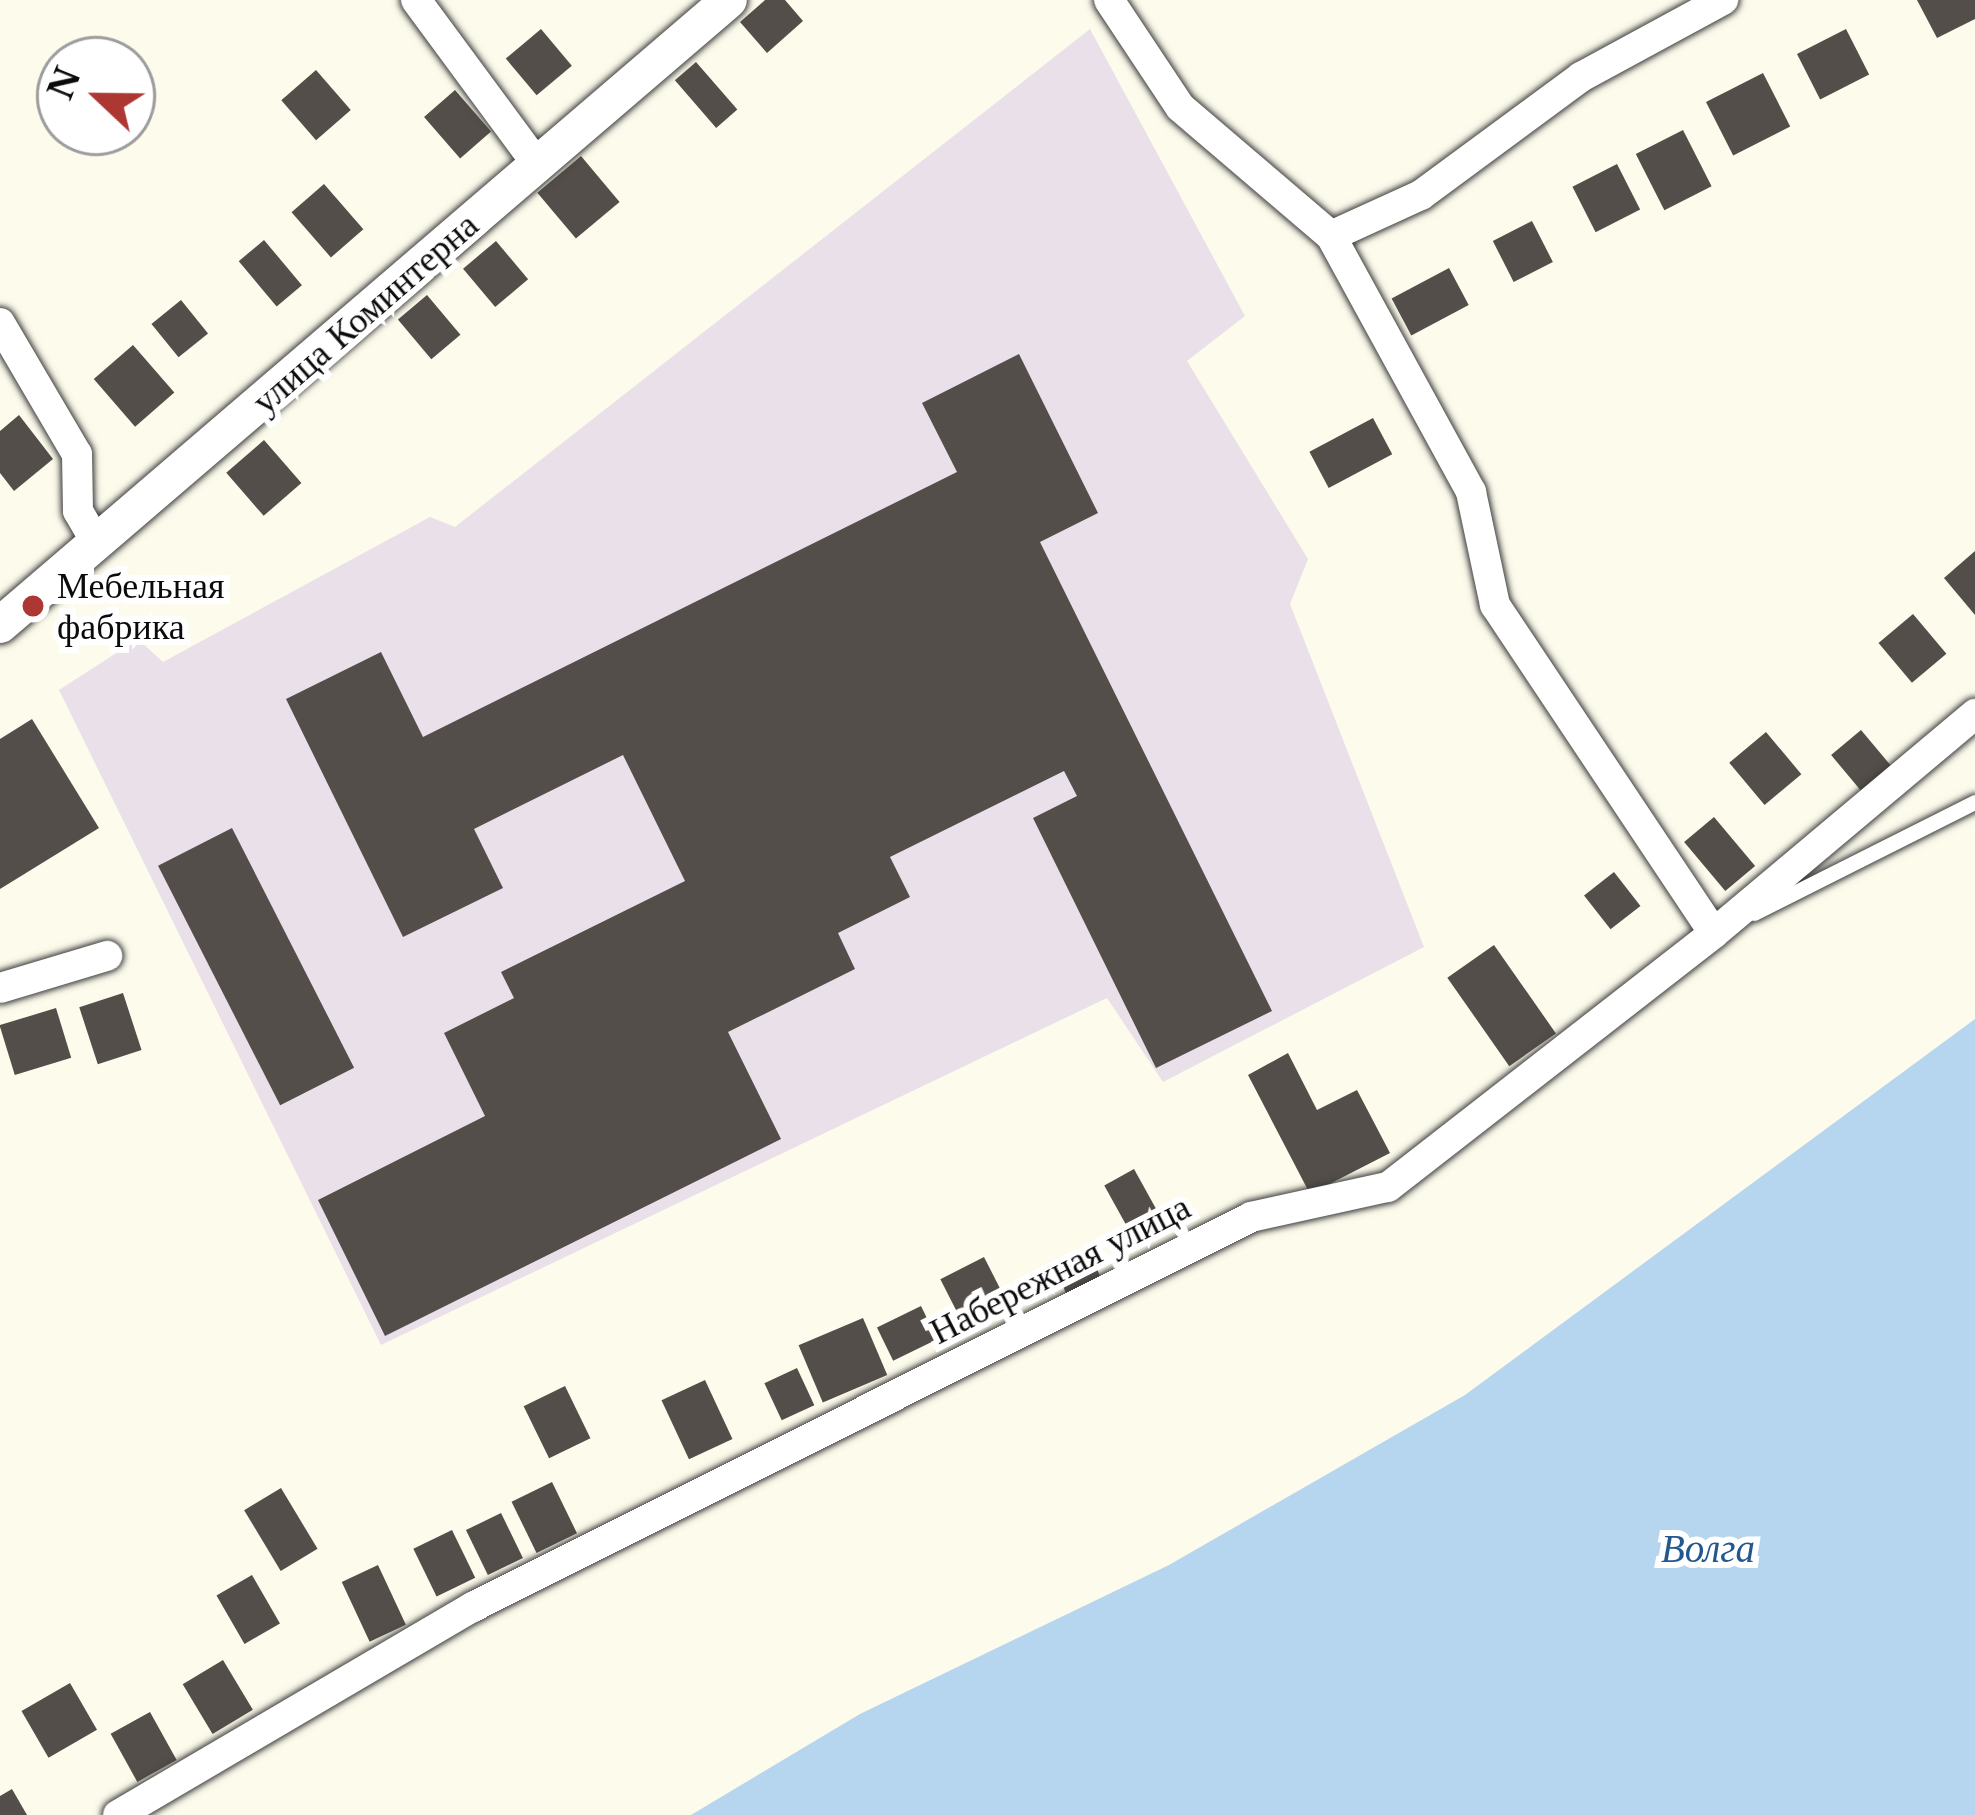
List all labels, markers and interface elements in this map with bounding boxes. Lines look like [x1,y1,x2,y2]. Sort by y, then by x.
north arrow [36,36,156,156]
text: N [40,61,90,106]
street label: улица Коминтерна [243,203,487,423]
place label: Мебельная фабрика [57,563,225,648]
marker: Мебельная фабрика [20,593,46,619]
street label: Набережная улица [923,1185,1197,1353]
water label: Волга [1661,1526,1755,1572]

